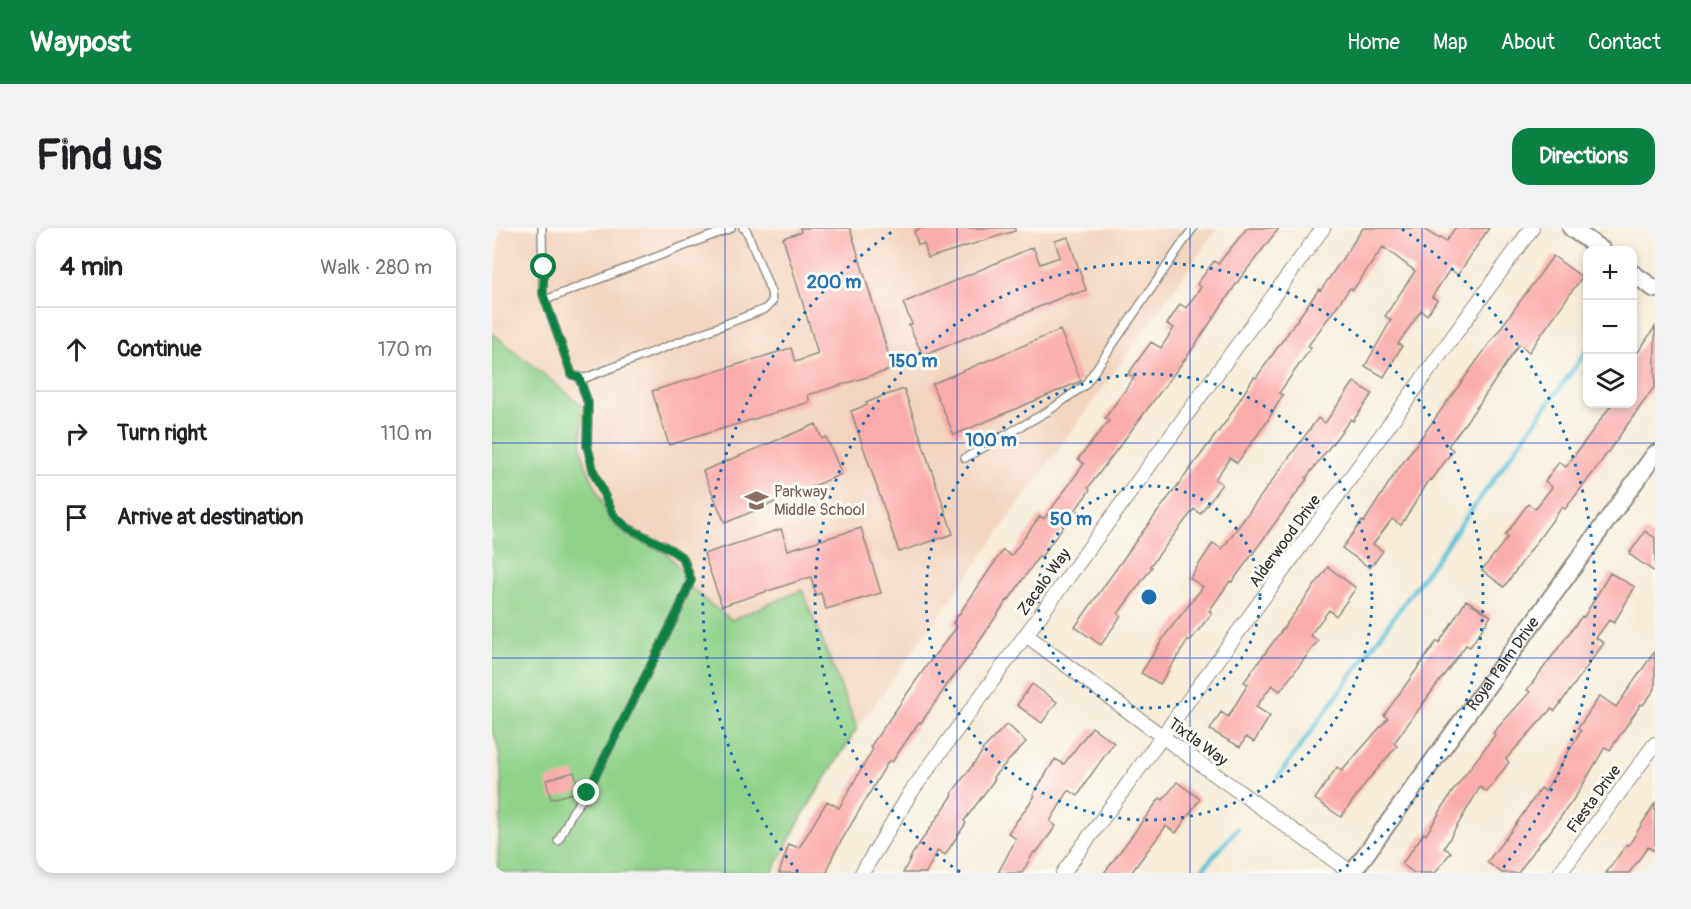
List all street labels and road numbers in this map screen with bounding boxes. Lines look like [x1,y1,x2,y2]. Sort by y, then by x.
street label: Alderwood Drive [1245,491,1325,591]
street label: Zacalo Way [1013,545,1075,619]
street label: Royal Palm Drive [1463,613,1544,715]
street label: Tixtla Way [1164,714,1232,770]
street label: Fiesta Drive [1563,761,1625,837]

